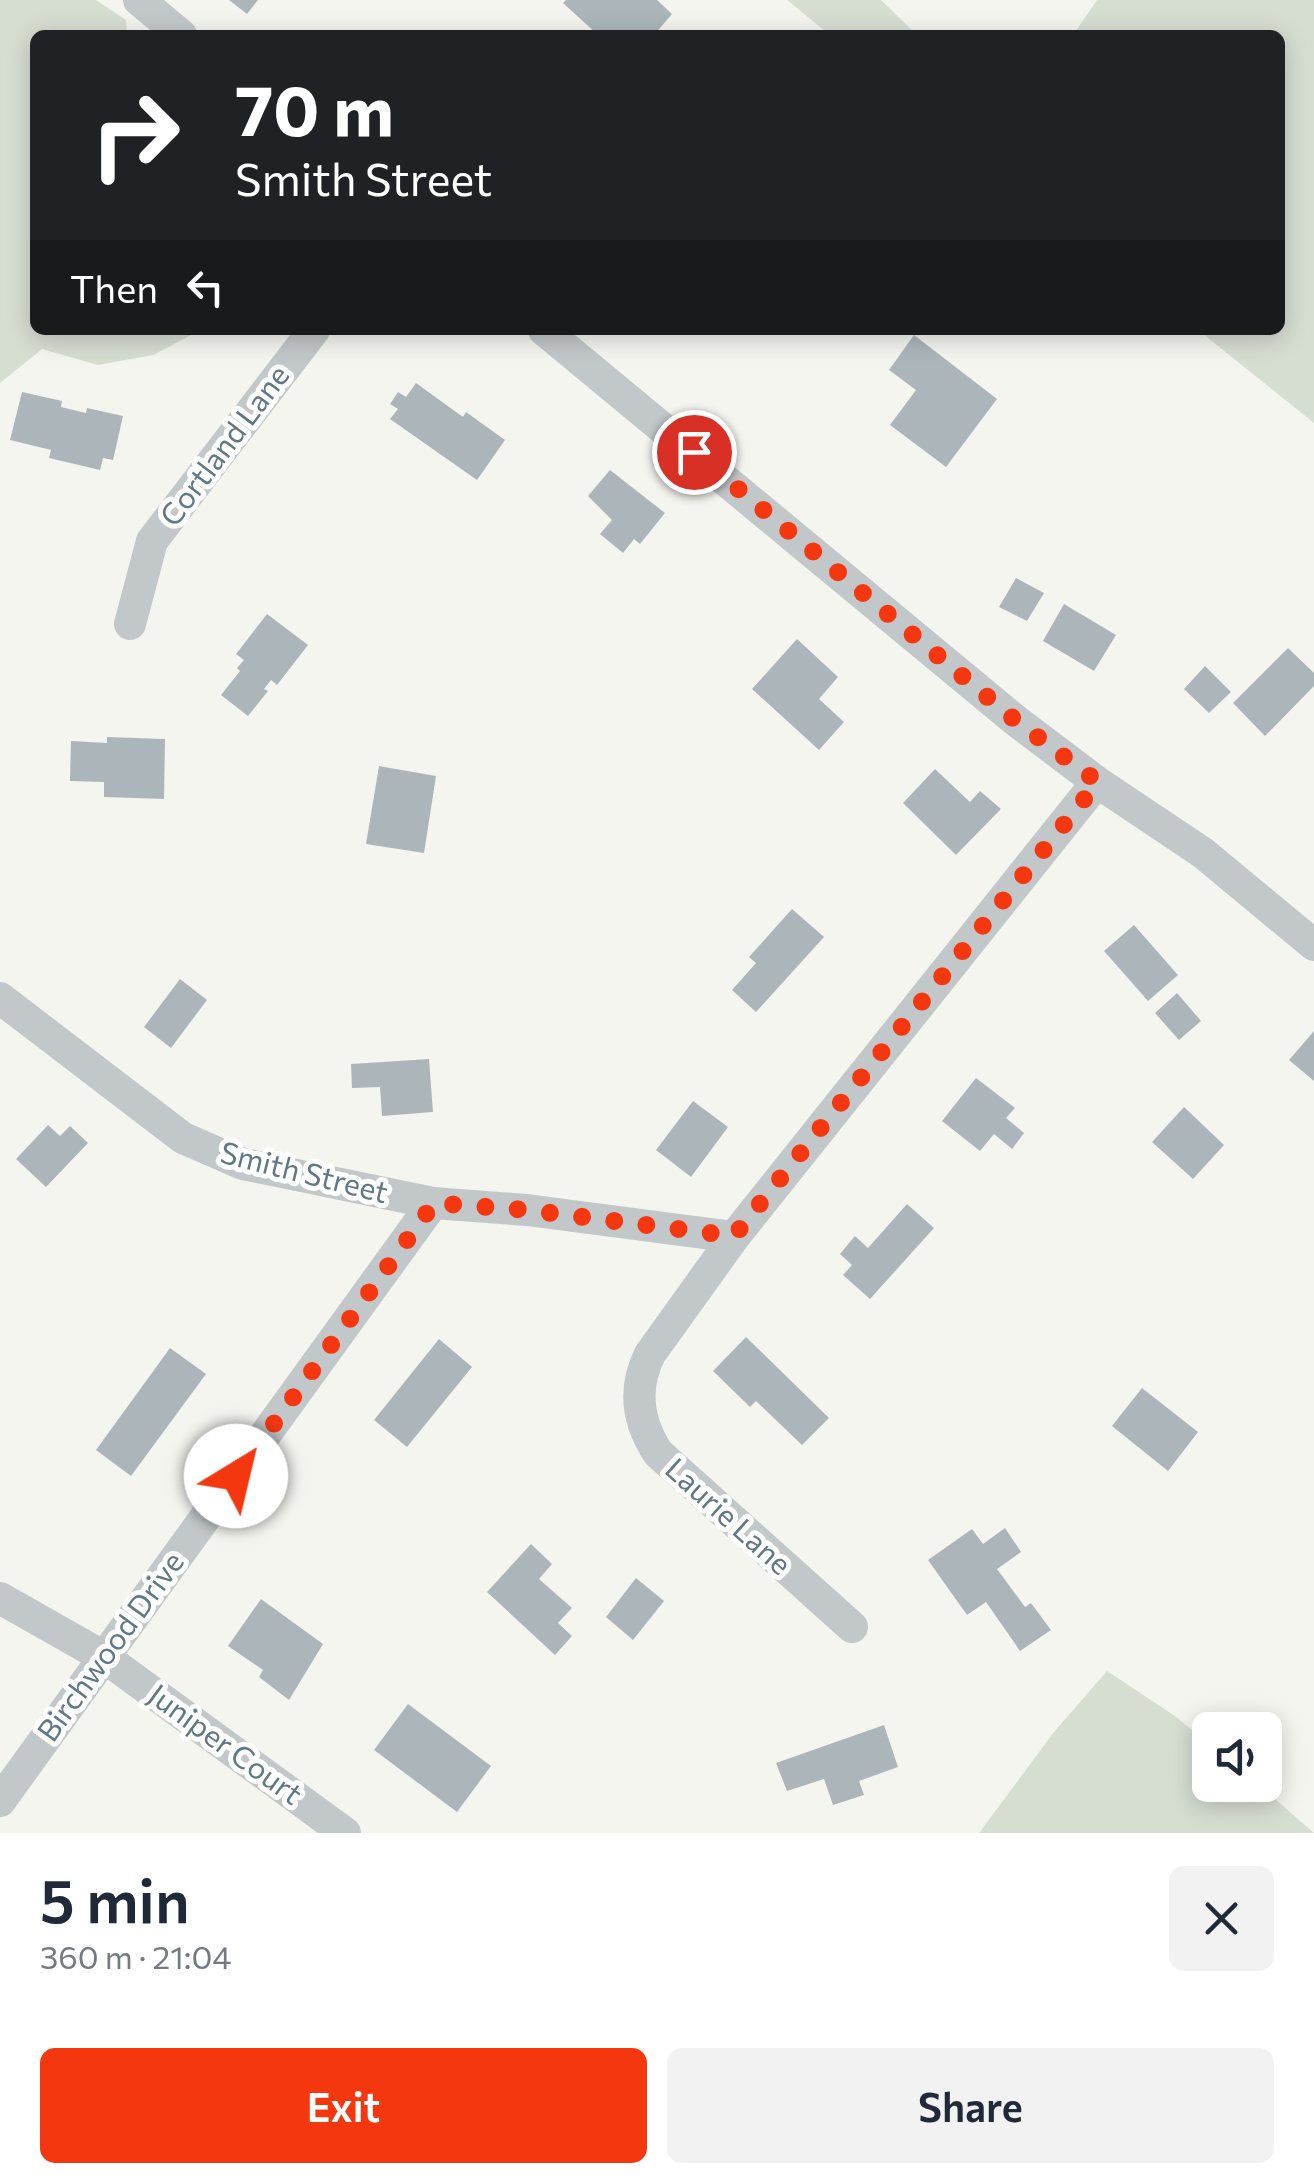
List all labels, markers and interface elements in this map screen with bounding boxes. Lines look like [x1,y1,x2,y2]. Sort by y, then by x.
text: 70 m [235,65,394,150]
icon: right [70,70,200,200]
text: Smith Street [235,150,492,205]
icon: left [178,260,233,315]
text: Then [70,264,158,311]
street label: Cortland Lane [150,357,296,532]
pin [652,410,737,495]
icon: arrive [667,425,722,480]
street label: Smith Street [217,1132,392,1209]
position arrow [184,1424,288,1528]
street label: Laurie Lane [659,1449,800,1581]
street label: Birchwood Drive [28,1544,190,1747]
street label: Juniper Court [142,1675,311,1811]
map controls [1192,1712,1282,1802]
button: sound [1192,1712,1282,1802]
text: 5 min [40,1862,190,1935]
button: close [1169,1866,1274,1971]
text: 360 m · 21:04 [40,1936,231,1976]
button: Exit [40,2048,647,2163]
button: Share [667,2048,1274,2163]

